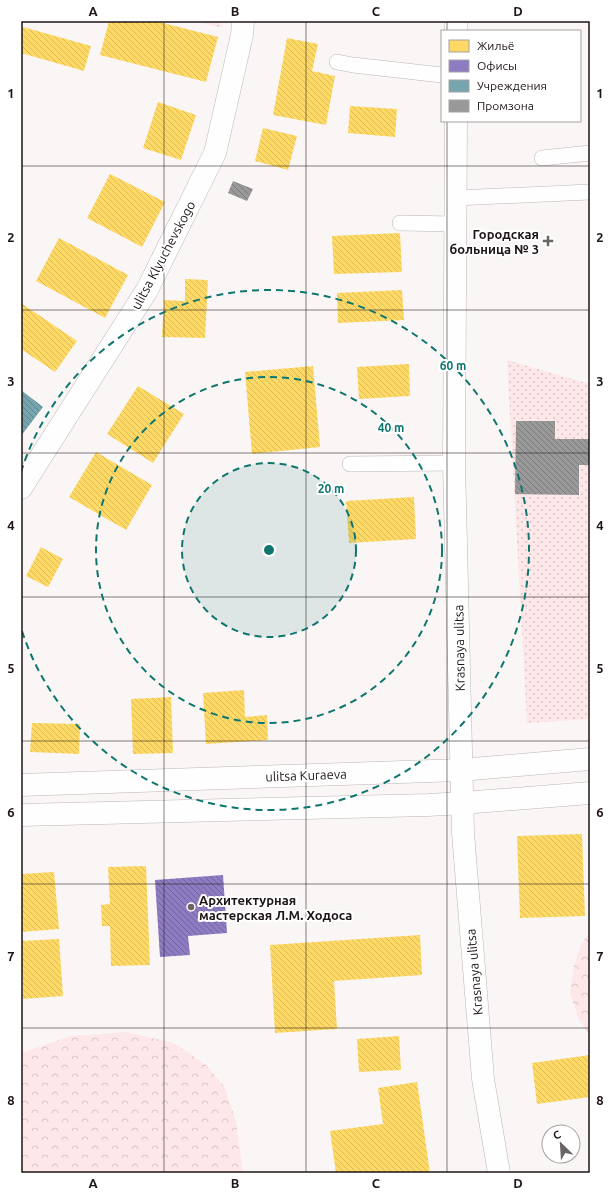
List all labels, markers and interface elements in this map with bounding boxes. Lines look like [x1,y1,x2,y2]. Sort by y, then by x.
text: A [88,4,98,18]
text: B [231,4,240,18]
text: C [372,4,381,18]
text: D [513,4,523,18]
legend [441,30,581,122]
text: Жильё [477,39,514,52]
text: Офисы [477,59,517,72]
text: Учреждения [477,79,547,92]
text: 1 [7,86,15,100]
text: 1 [596,86,604,100]
text: Промзона [477,99,534,112]
street label: ulitsa Klyuchevskogo [128,198,198,312]
place label: Городская больница № 3 [449,227,539,256]
text: 2 [7,230,15,244]
text: 2 [596,230,604,244]
marker: Городская больница № 3 [542,235,554,247]
text: 60 m [440,359,466,372]
text: 3 [7,374,15,388]
text: 3 [596,374,604,388]
text: 40 m [378,421,404,434]
text: 20 m [318,482,344,495]
text: 4 [7,518,15,532]
text: 4 [596,518,604,532]
centre of rings [262,543,276,557]
street label: Krasnaya ulitsa [451,605,467,691]
text: 5 [7,661,15,675]
text: 5 [596,661,604,675]
street label: ulitsa Kuraeva [265,767,347,783]
text: 6 [7,805,15,819]
text: 6 [596,805,604,819]
place label: Архитектурная мастерская Л.М. Ходоса [199,893,352,922]
marker: Архитектурная мастерская Л.М. Ходоса [186,902,196,912]
street label: Krasnaya ulitsa [463,928,485,1016]
text: 7 [7,949,15,963]
text: 7 [596,949,604,963]
text: 8 [7,1093,15,1107]
text: 8 [596,1093,604,1107]
north arrow [541,1124,581,1164]
text: С [551,1128,562,1142]
text: A [88,1176,98,1190]
text: B [231,1176,240,1190]
text: C [372,1176,381,1190]
text: D [513,1176,523,1190]

